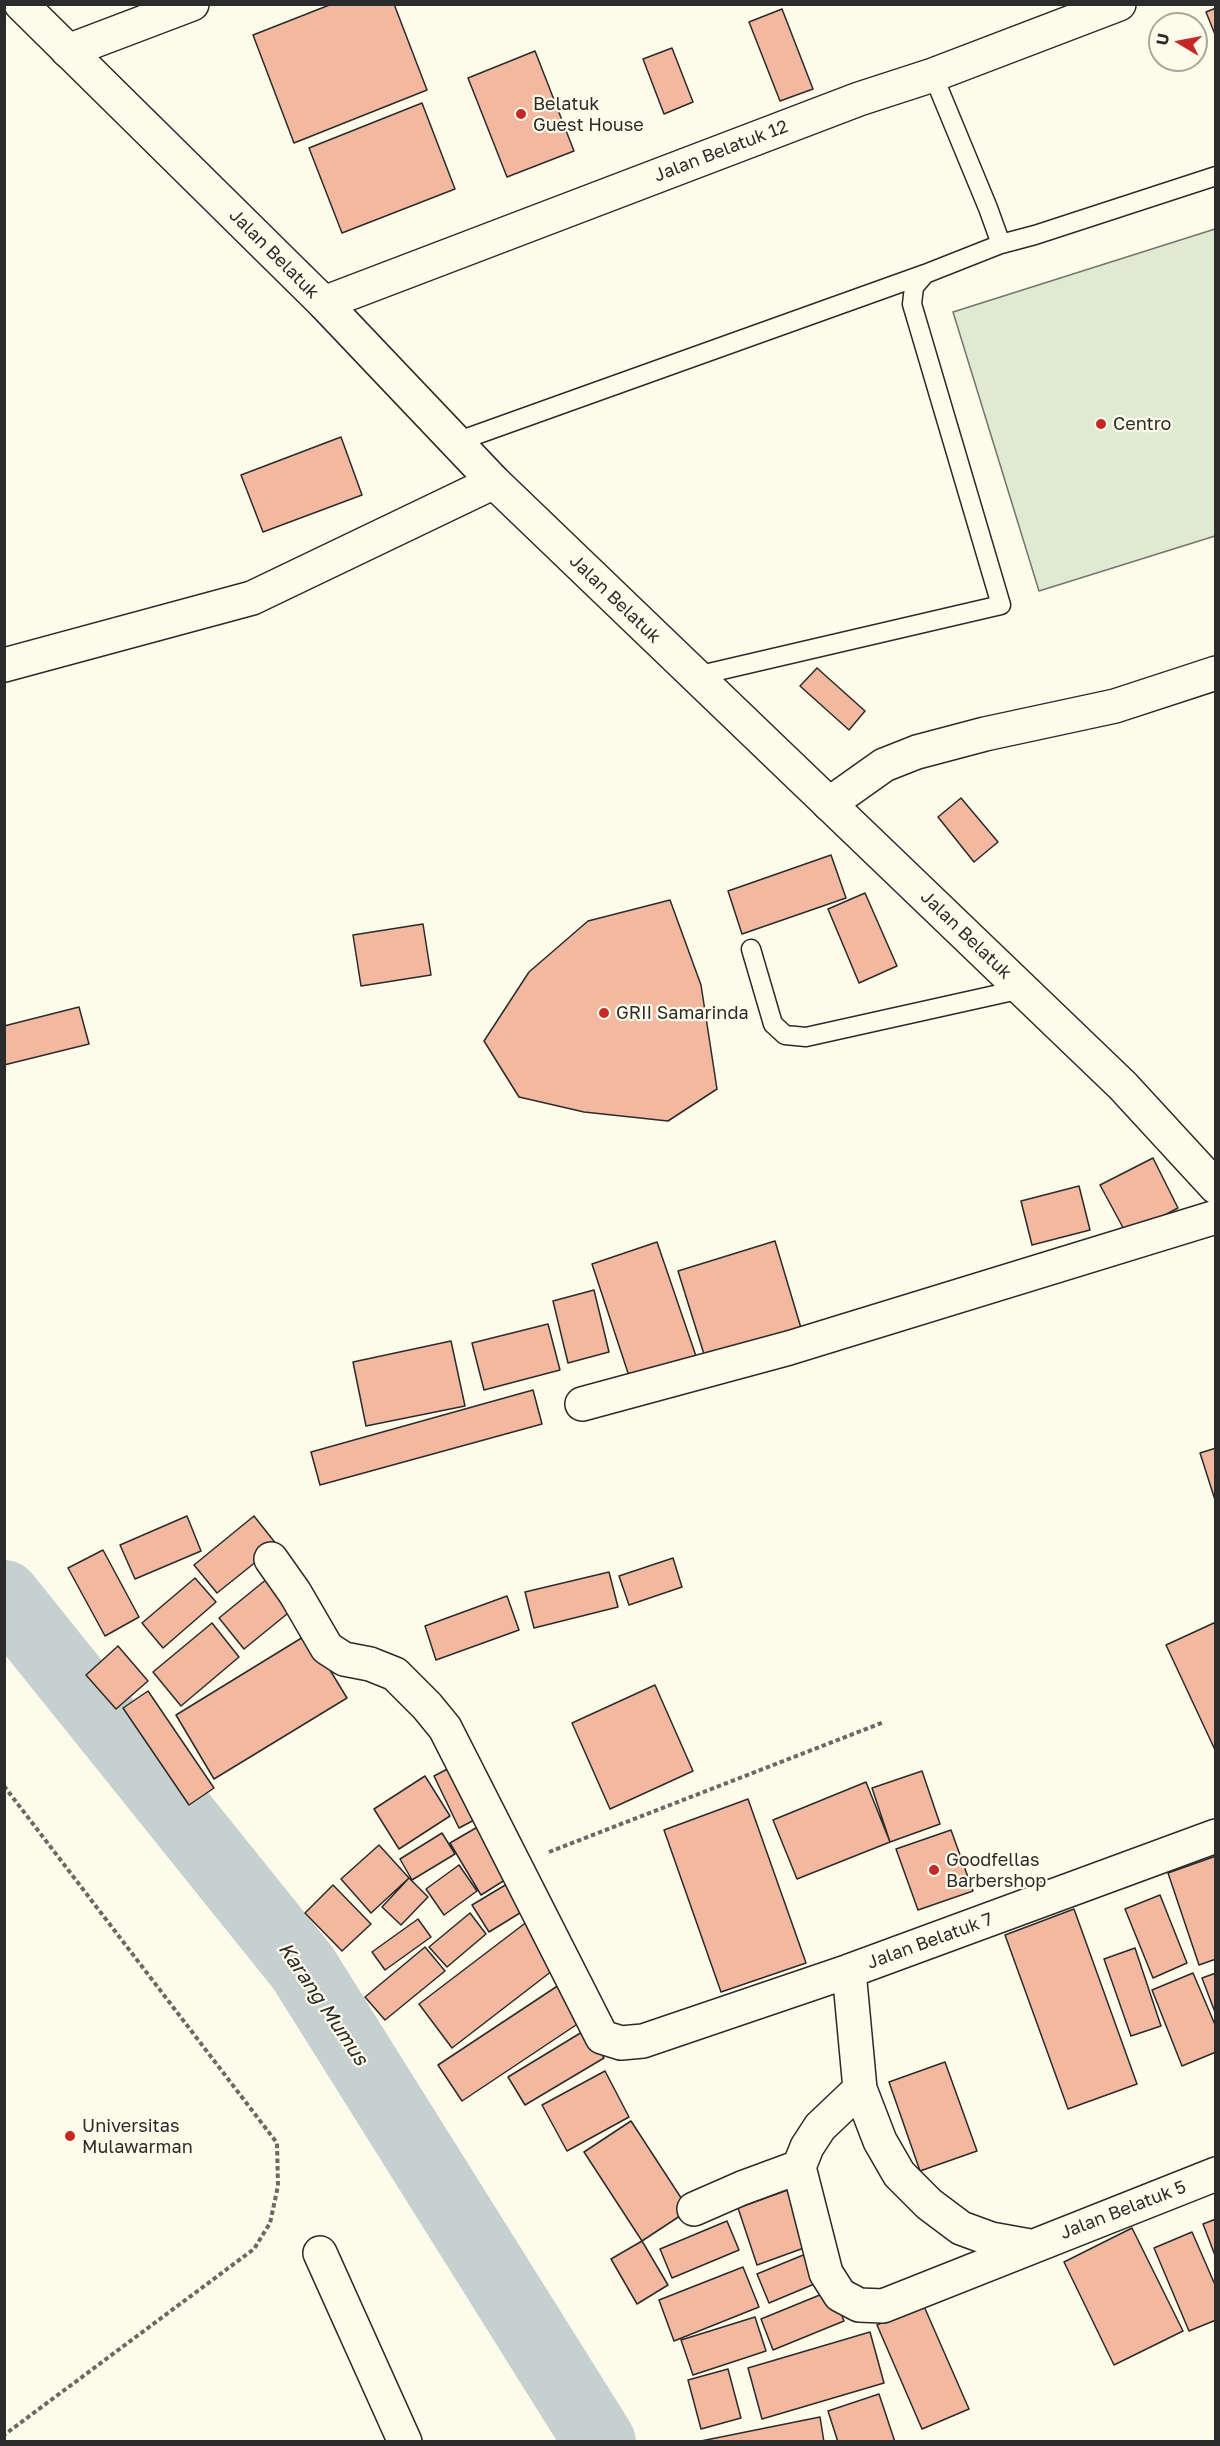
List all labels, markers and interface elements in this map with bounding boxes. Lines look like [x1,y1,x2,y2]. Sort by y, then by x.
north arrow [1148,12,1208,72]
text: U [1151,32,1173,47]
place label: Belatuk Guest House [533,93,644,136]
marker: Belatuk Guest House [514,107,528,121]
street label: Jalan Belatuk 12 [651,116,791,186]
street label: Jalan Belatuk [225,205,323,303]
place label: Centro [1113,413,1171,435]
marker: Centro [1094,417,1108,431]
street label: Jalan Belatuk [565,550,665,648]
street label: Jalan Belatuk [916,886,1016,984]
place label: GRII Samarinda [616,1002,749,1024]
marker: GRII Samarinda [597,1006,611,1020]
place label: Goodfellas Barbershop [946,1849,1046,1892]
marker: Goodfellas Barbershop [927,1863,941,1877]
street label: Jalan Belatuk 7 [864,1908,996,1974]
water label: Karang Mumus [273,1938,373,2070]
place label: Universitas Mulawarman [82,2115,193,2158]
marker: Universitas Mulawarman [63,2129,77,2143]
street label: Jalan Belatuk 5 [1057,2176,1189,2244]

